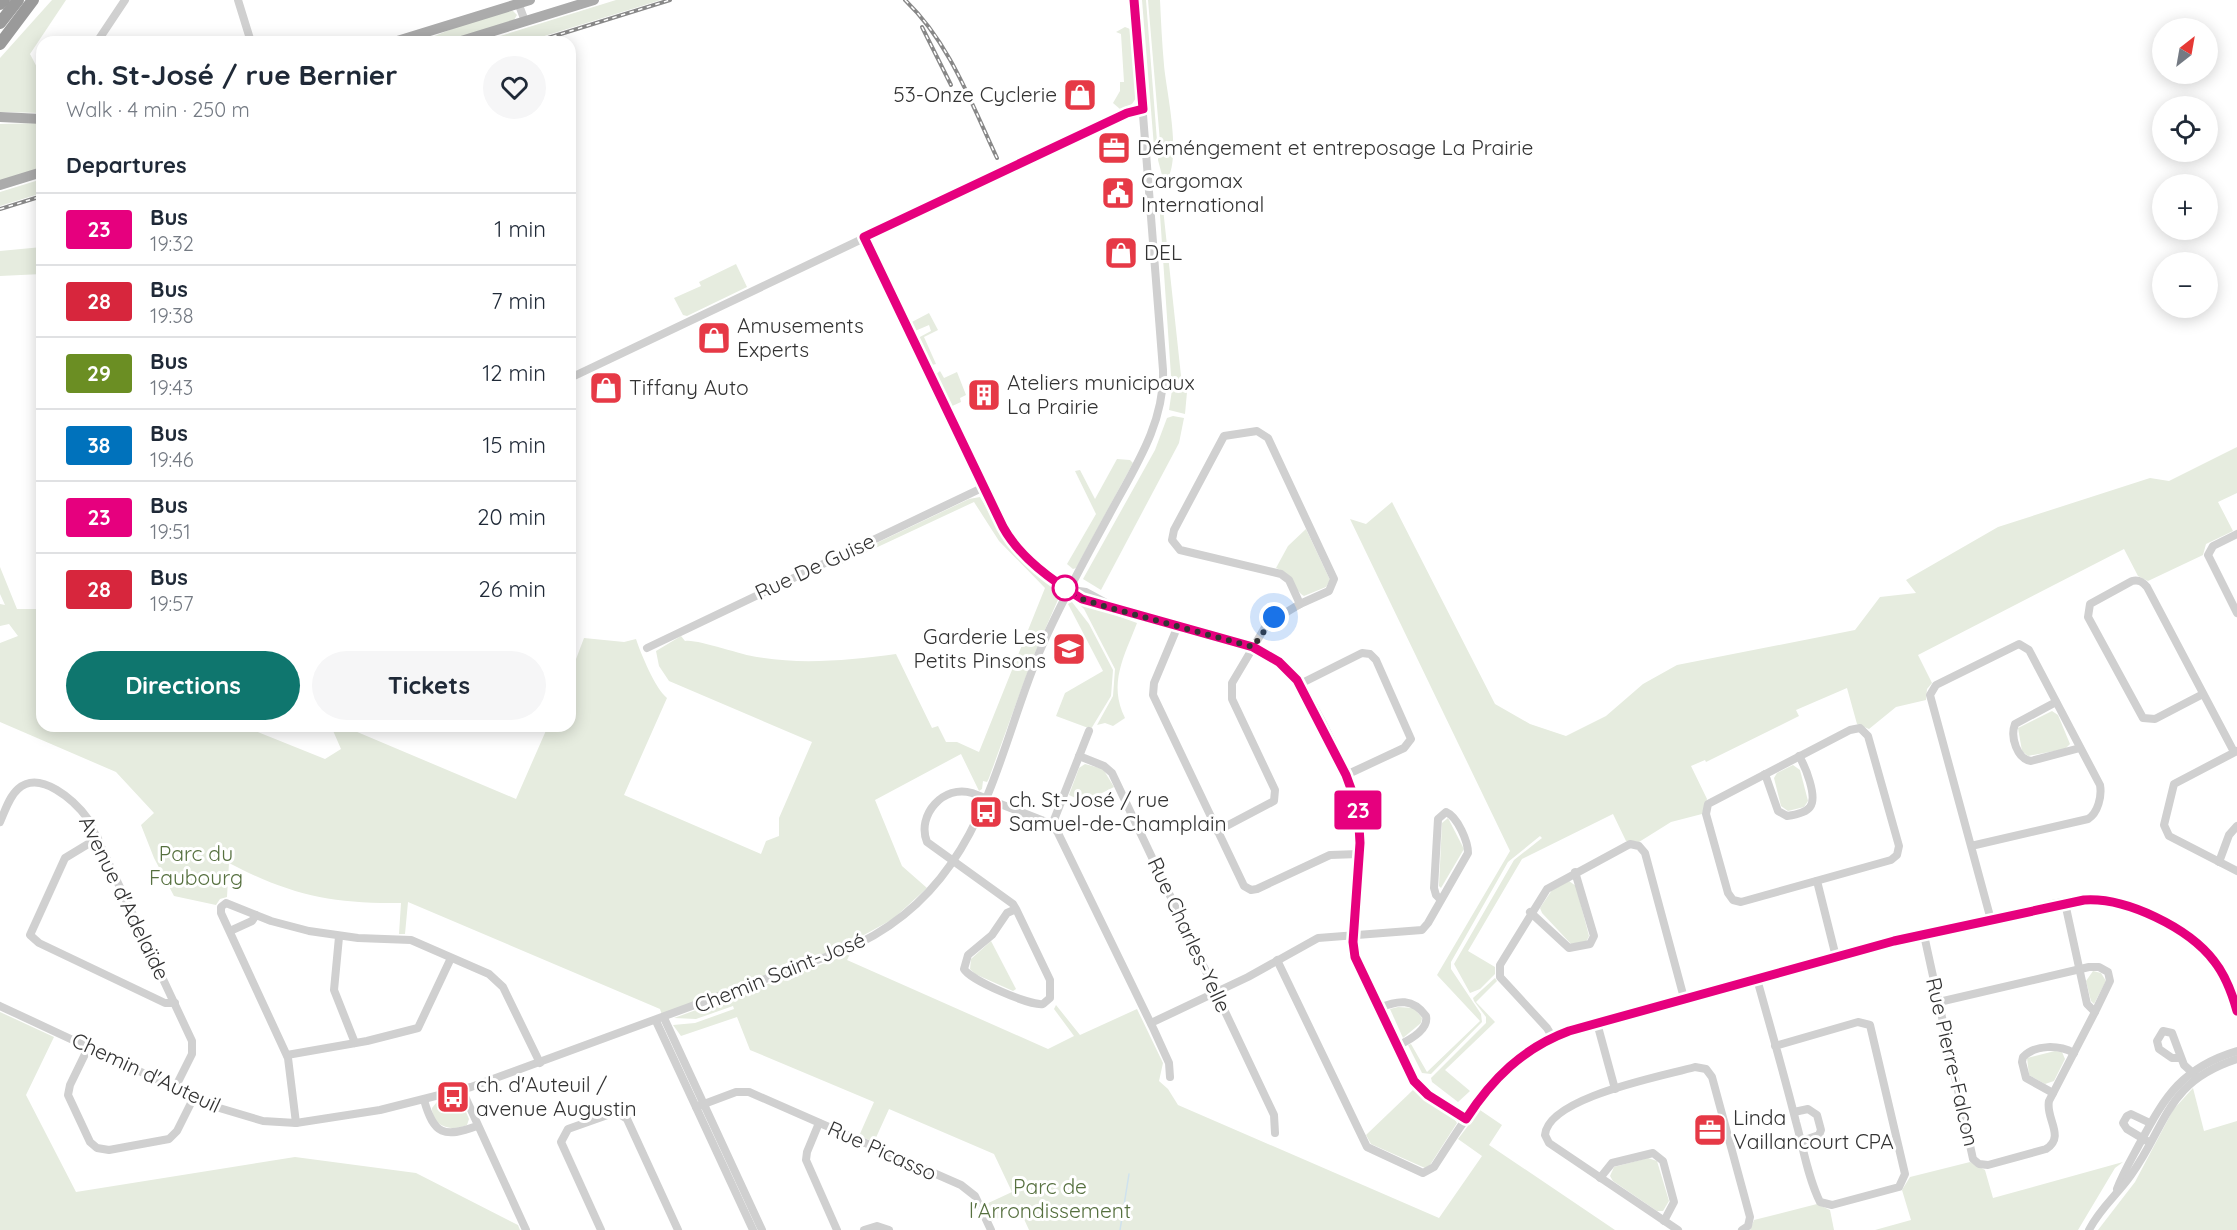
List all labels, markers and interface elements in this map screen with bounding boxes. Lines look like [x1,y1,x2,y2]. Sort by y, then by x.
north arrow [2152,18,2218,84]
map controls [2152,18,2218,318]
button: heart [483,56,546,119]
text: ch. St-José / rue Bernier [66,57,397,92]
shop icon: 53-Onze Cyclerie [1062,77,1098,113]
place label: 53-Onze Cyclerie [893,81,1057,107]
button: locate [2152,96,2218,162]
text: Walk · 4 min · 250 m [66,97,250,122]
office icon: Déméngement et entreposage La Prairie [1096,130,1132,166]
place label: Déméngement et entreposage La Prairie [1137,134,1533,160]
text: Departures [66,151,187,179]
place label: Cargomax International [1141,167,1264,217]
button: + [2152,174,2218,240]
public building icon: Cargomax International [1100,175,1136,211]
text: Bus [150,203,188,231]
text: 1 min [494,215,546,243]
text: 23 [87,216,111,242]
text: 19:32 [150,231,194,256]
shop icon: DEL [1103,235,1139,271]
place label: DEL [1144,239,1182,265]
button: − [2152,252,2218,318]
text: Bus [150,275,188,303]
text: 7 min [491,287,546,315]
text: 28 [87,288,111,314]
text: 19:38 [150,303,194,328]
place label: Amusements Experts [737,312,864,362]
shop icon: Amusements Experts [696,320,732,356]
text: Bus [150,347,188,375]
text: 12 min [482,359,546,387]
text: 29 [87,360,111,386]
place label: Ateliers municipaux La Prairie [1007,369,1195,419]
shop icon: Tiffany Auto [588,370,624,406]
place label: Tiffany Auto [629,374,749,400]
text: 19:43 [150,375,193,400]
building icon: Ateliers municipaux La Prairie [966,377,1002,413]
text: Bus [150,419,188,447]
text: 15 min [482,431,546,459]
text: 38 [88,432,110,458]
text: 19:46 [150,447,194,472]
text: Bus [150,491,188,519]
text: 20 min [477,503,546,531]
text: 23 [87,504,111,530]
text: 19:51 [150,519,191,544]
street label: Rue De Guise [751,527,879,605]
text: Bus [150,563,188,591]
text: 26 min [478,575,546,603]
unlabelled marker [1052,575,1078,601]
text: 28 [87,576,111,602]
text: 19:57 [150,591,193,616]
your location [1259,602,1289,632]
place label: Garderie Les Petits Pinsons [913,623,1046,673]
school or university icon: Garderie Les Petits Pinsons [1051,631,1087,667]
button: Directions [66,651,300,720]
button: Tickets [312,651,546,720]
place label: ch. St-José / rue Samuel-de-Champlain [1009,786,1227,836]
line badge: 23 [1331,790,1385,830]
bus stop icon: ch. St-José / rue Samuel-de-Champlain [968,794,1004,830]
text: 23 [1346,797,1370,823]
street label: Avenue d'Adelaïde [74,811,176,984]
park label: Parc du Faubourg [149,840,243,890]
street label: Rue Charles-Yelle [1143,853,1237,1016]
street label: Chemin Saint-José [690,926,869,1018]
street label: Rue Pierre-Falcon [1921,975,1985,1149]
street label: Chemin d'Auteuil [68,1026,225,1118]
place label: ch. d'Auteuil / avenue Augustin [476,1071,637,1121]
bus stop icon: ch. d'Auteuil / avenue Augustin [435,1079,471,1115]
place label: Linda Vaillancourt CPA [1733,1104,1894,1154]
office icon: Linda Vaillancourt CPA [1692,1112,1728,1148]
street label: Rue Picasso [824,1115,941,1186]
park label: Parc de l'Arrondissement [969,1173,1131,1223]

